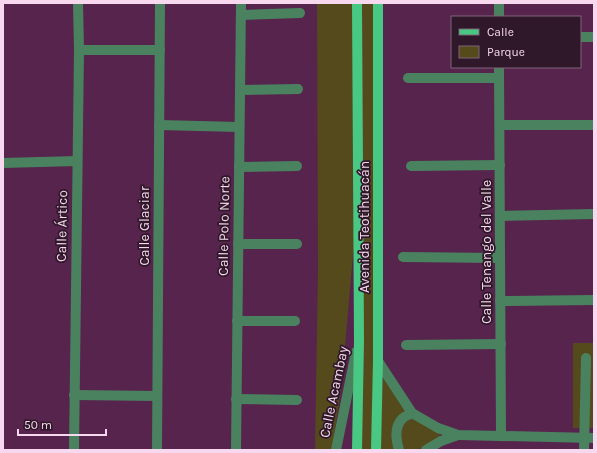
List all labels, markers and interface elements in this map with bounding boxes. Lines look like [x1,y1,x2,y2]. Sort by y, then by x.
legend [451,16,581,68]
text: Calle [487,25,514,39]
text: Parque [487,45,525,59]
street label: Avenida Teotihuacán [356,161,373,293]
street label: Calle Polo Norte [215,176,233,276]
street label: Calle Tenango del Valle [478,180,495,324]
street label: Calle Glaciar [136,185,153,266]
street label: Calle Ártico [52,190,71,262]
street label: Calle Acambay [316,344,352,439]
scale bar [18,411,106,437]
text: 50 m [24,418,52,432]

